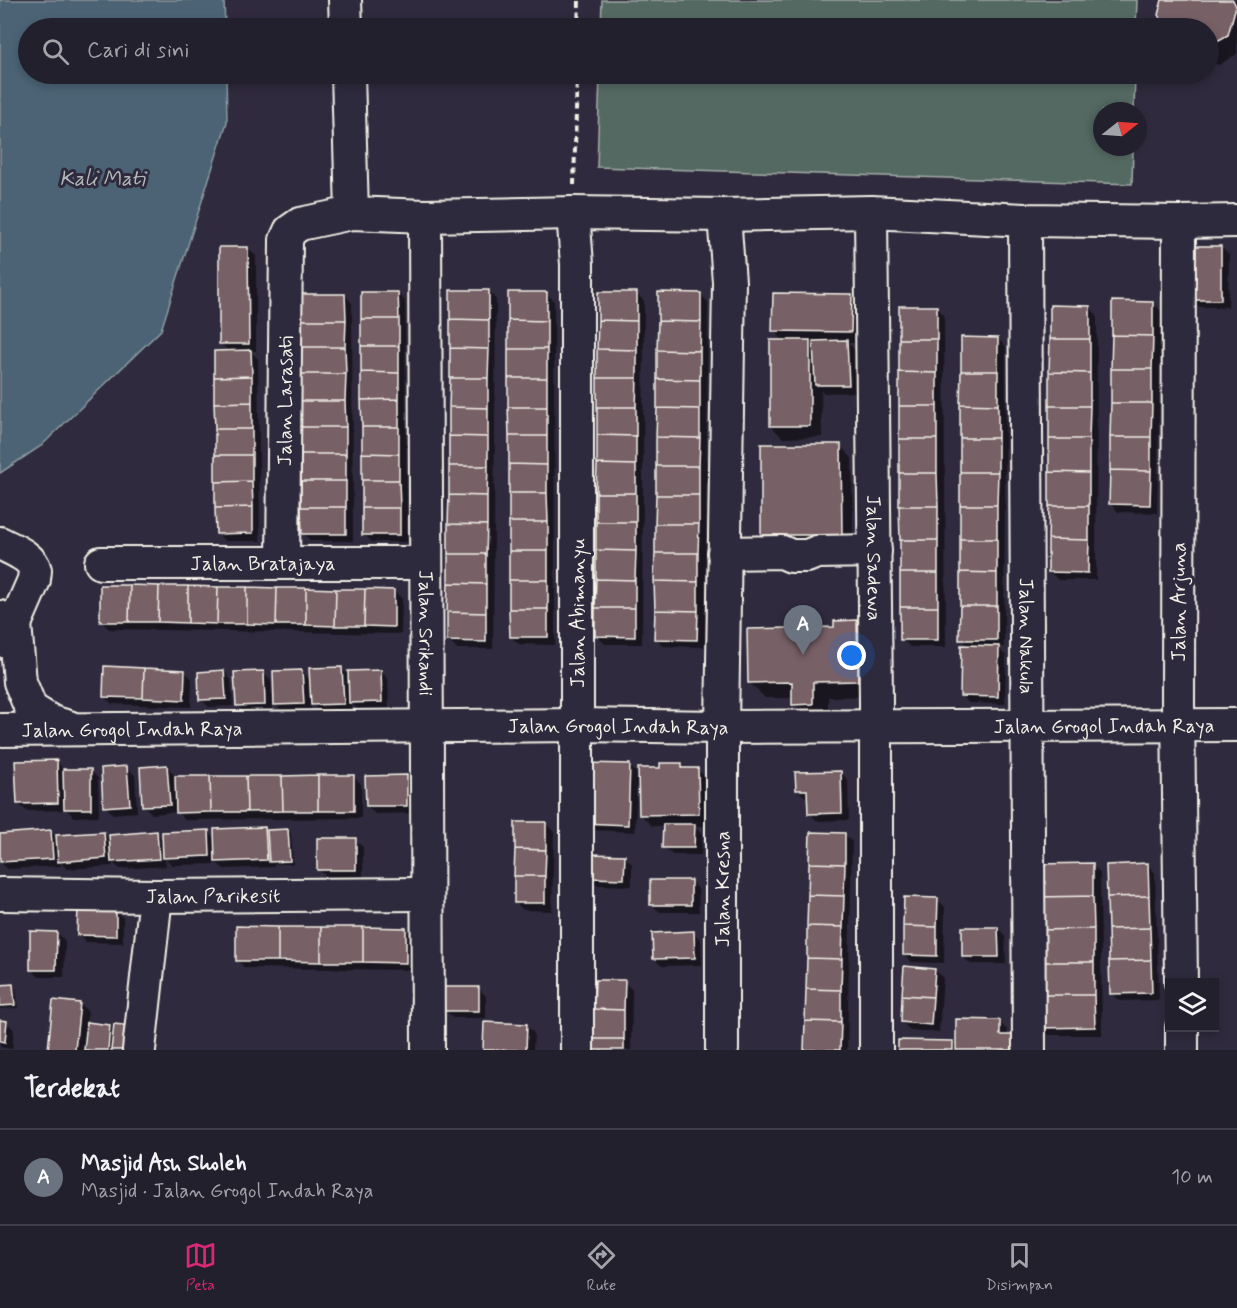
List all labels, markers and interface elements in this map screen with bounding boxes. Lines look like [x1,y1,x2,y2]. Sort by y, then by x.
search box [18,18,1219,84]
icon: search [39,35,72,68]
text: Cari di sini [87,37,189,65]
north arrow [1093,102,1147,156]
water label: Kali Mati [59,165,147,193]
street label: Jalan Larasati [272,336,300,466]
street label: Jalan Sadewa [859,495,887,621]
street label: Jalan Abimanyu [565,538,592,688]
street label: Jalan Arjuna [1166,542,1193,662]
street label: Jalan Bratajaya [190,551,336,578]
street label: Jalan Srikandi [411,570,439,696]
street label: Jalan Nakula [1012,578,1039,694]
pin: A [784,606,822,655]
your location [837,641,866,670]
street label: Jalan Grogol Indah Raya [507,713,729,742]
street label: Jalan Grogol Indah Raya [993,713,1215,741]
street label: Jalan Grogol Indah Raya [21,716,243,745]
street label: Jalan Kresna [710,831,737,947]
street label: Jalan Parikesit [145,883,280,911]
map controls [1165,978,1219,1032]
button: layers [1165,978,1219,1032]
text: Terdekat [24,1072,120,1106]
text: Masjid Ash Sholeh [81,1150,247,1178]
text: A [37,1164,50,1191]
text: 10 m [1171,1164,1213,1191]
text: Masjid · Jalan Grogol Indah Raya [81,1178,373,1205]
tab: Peta [184,1239,217,1296]
tab: Rute [585,1239,618,1296]
tab: Disimpan [986,1239,1053,1296]

